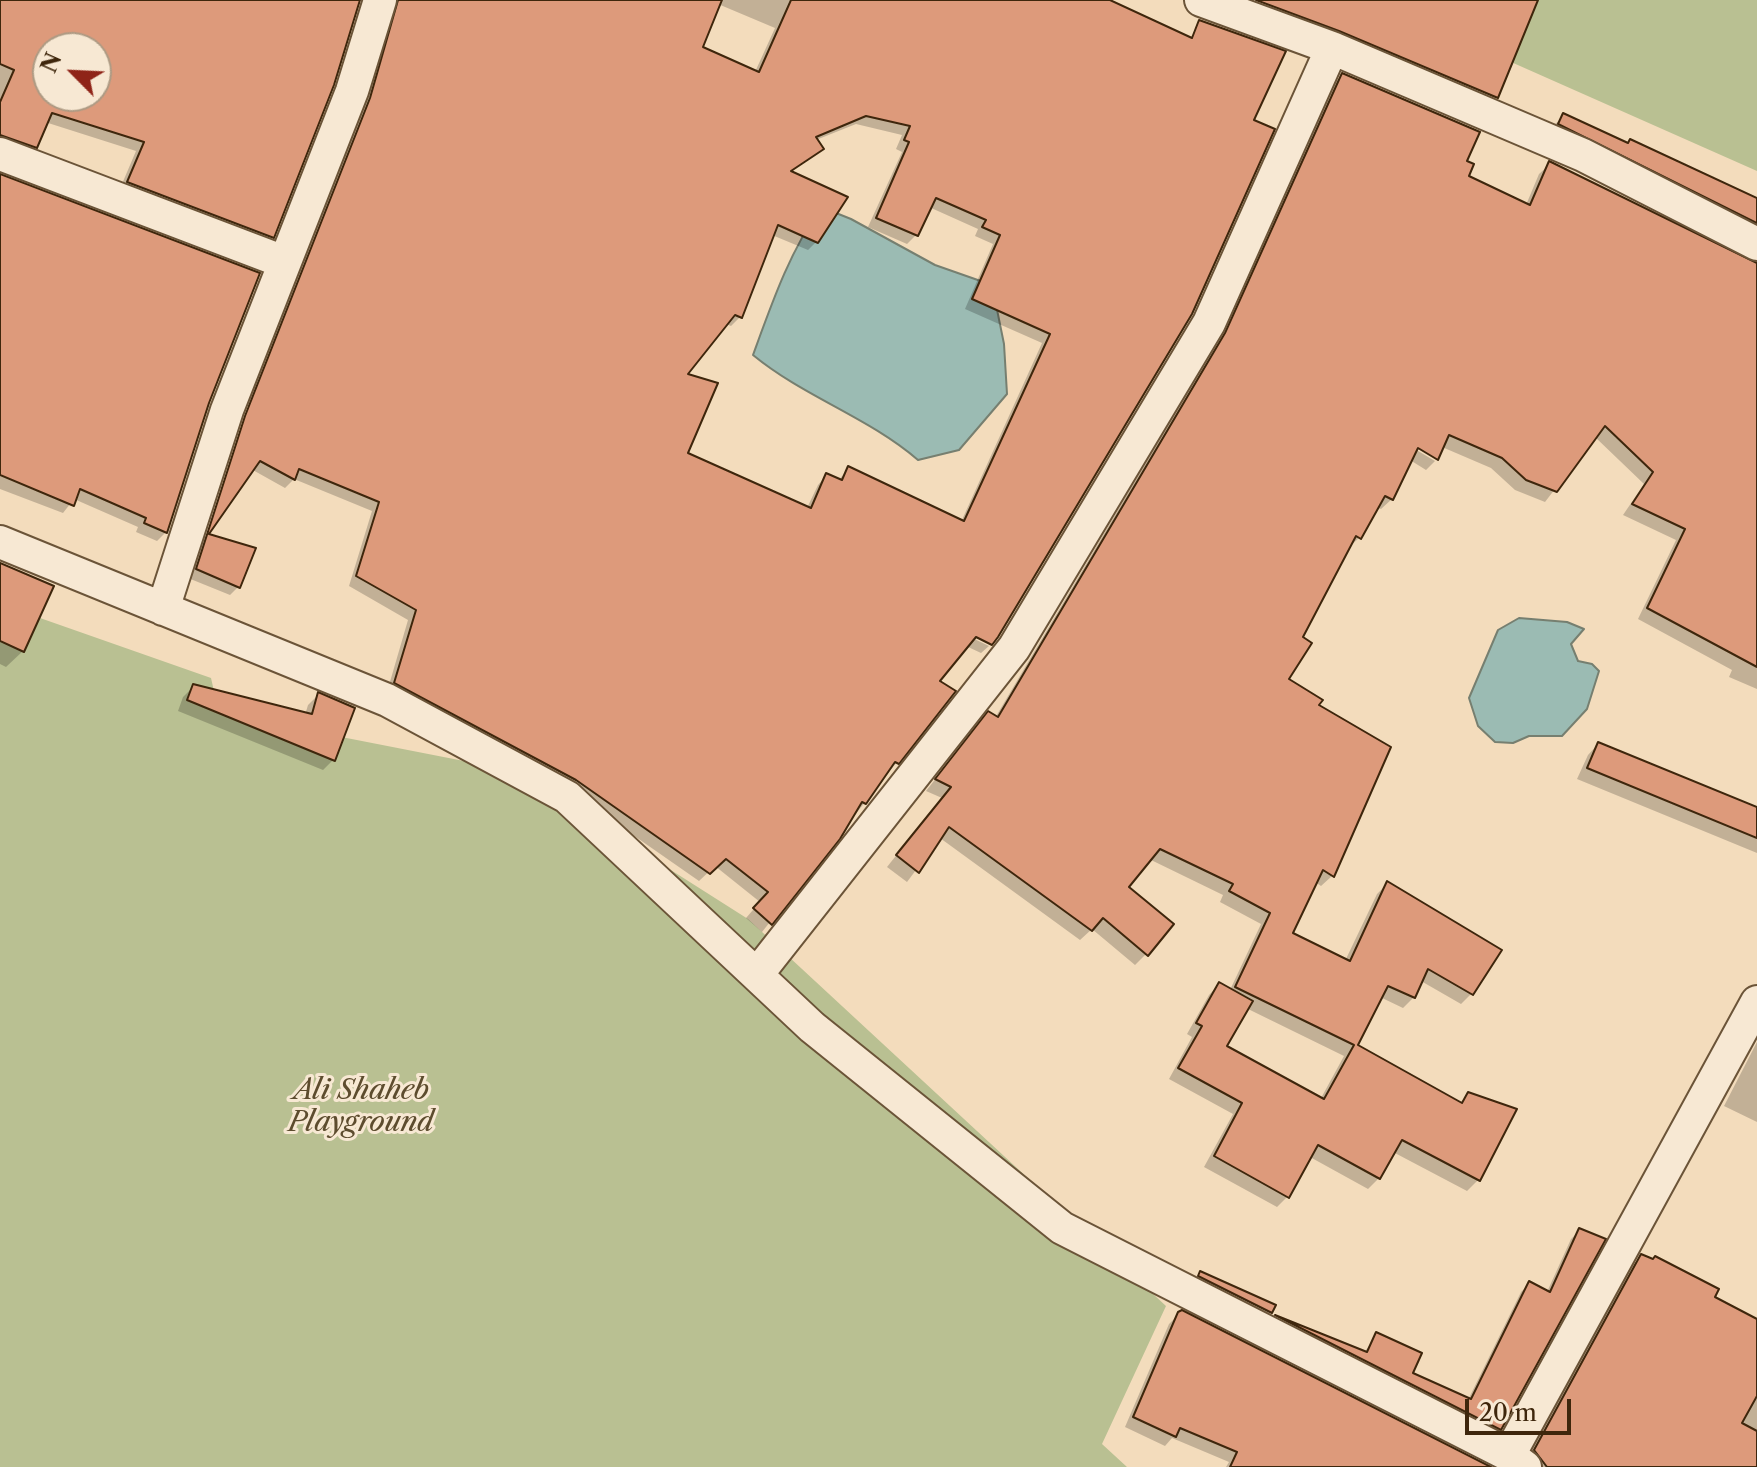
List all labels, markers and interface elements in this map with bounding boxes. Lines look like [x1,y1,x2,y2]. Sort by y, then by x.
north arrow [32,32,112,112]
text: N [35,49,68,77]
park label: Ali Shaheb Playground [288,1074,434,1140]
scale bar [1469,1383,1575,1433]
text: 20 m [1479,1398,1537,1427]

